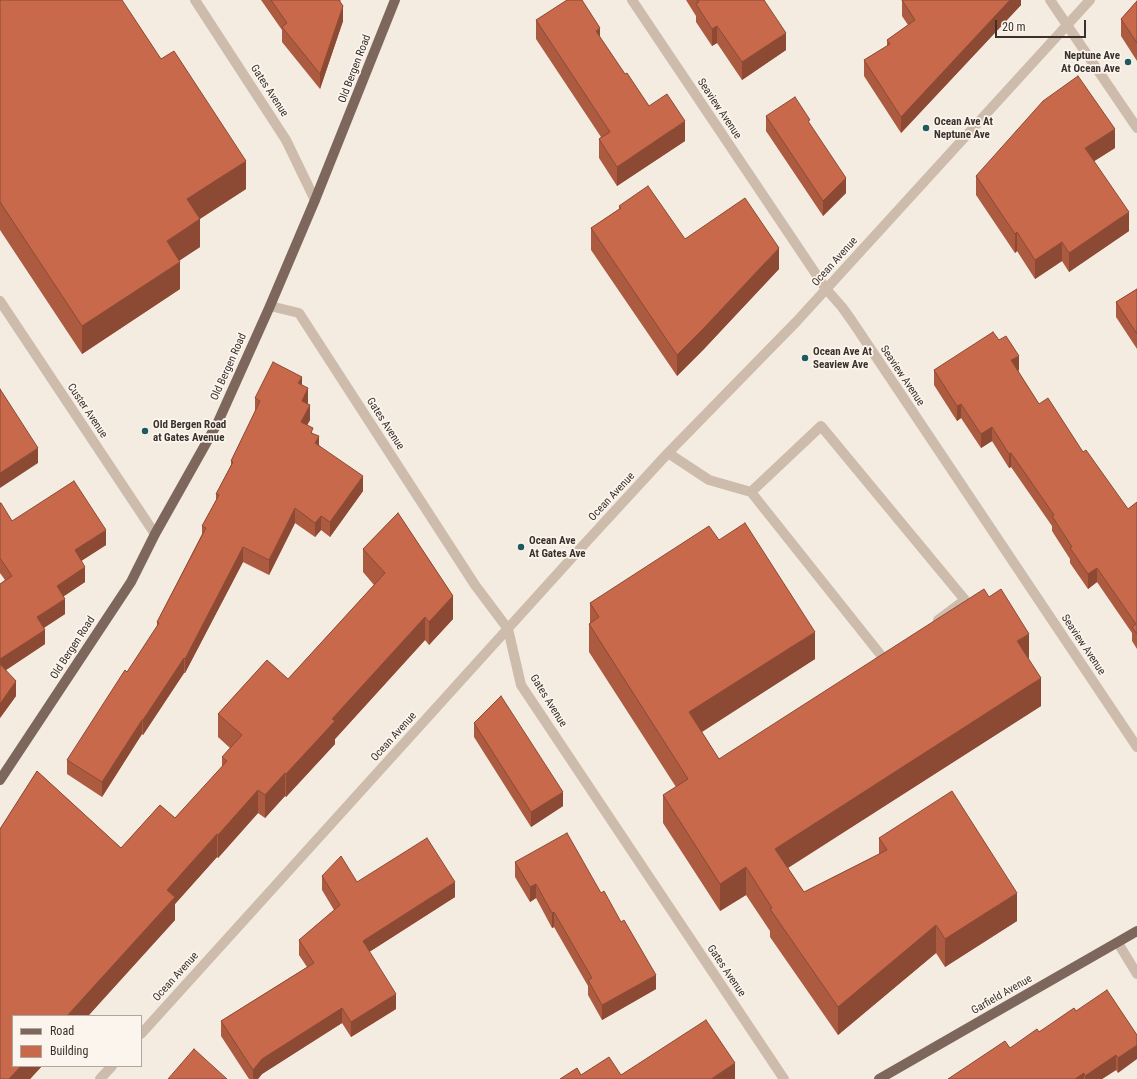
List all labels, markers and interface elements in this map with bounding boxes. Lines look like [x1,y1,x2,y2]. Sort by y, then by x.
scale bar [997,12,1088,38]
text: 20 m [1002,20,1026,34]
street label: Old Bergen Road [336,33,374,105]
place label: Neptune Ave At Ocean Ave [1061,49,1120,75]
marker: Neptune Ave At Ocean Ave [1123,57,1133,67]
street label: Gates Avenue [247,63,291,119]
street label: Seaview Avenue [694,76,744,142]
place label: Ocean Ave At Neptune Ave [934,115,993,141]
marker: Ocean Ave At Neptune Ave [921,123,931,133]
street label: Ocean Avenue [809,235,861,289]
street label: Old Bergen Road [208,331,250,403]
street label: Seaview Avenue [877,343,927,409]
place label: Ocean Ave At Seaview Ave [813,345,872,371]
marker: Ocean Ave At Seaview Ave [800,353,810,363]
street label: Custer Avenue [64,381,110,441]
street label: Gates Avenue [363,396,407,452]
place label: Old Bergen Road at Gates Avenue [153,418,226,444]
marker: Old Bergen Road at Gates Avenue [140,426,150,436]
street label: Ocean Avenue [586,470,638,524]
place label: Ocean Ave At Gates Ave [529,534,586,560]
marker: Ocean Ave At Gates Ave [516,542,526,552]
street label: Seaview Avenue [1058,612,1108,678]
street label: Old Bergen Road [48,614,98,682]
street label: Gates Avenue [527,672,569,730]
street label: Ocean Avenue [368,710,420,764]
street label: Gates Avenue [704,943,748,999]
street label: Ocean Avenue [150,950,202,1004]
street label: Garfield Avenue [969,972,1035,1018]
legend [12,1015,142,1067]
text: Road [50,1024,74,1038]
text: Building [50,1044,88,1058]

